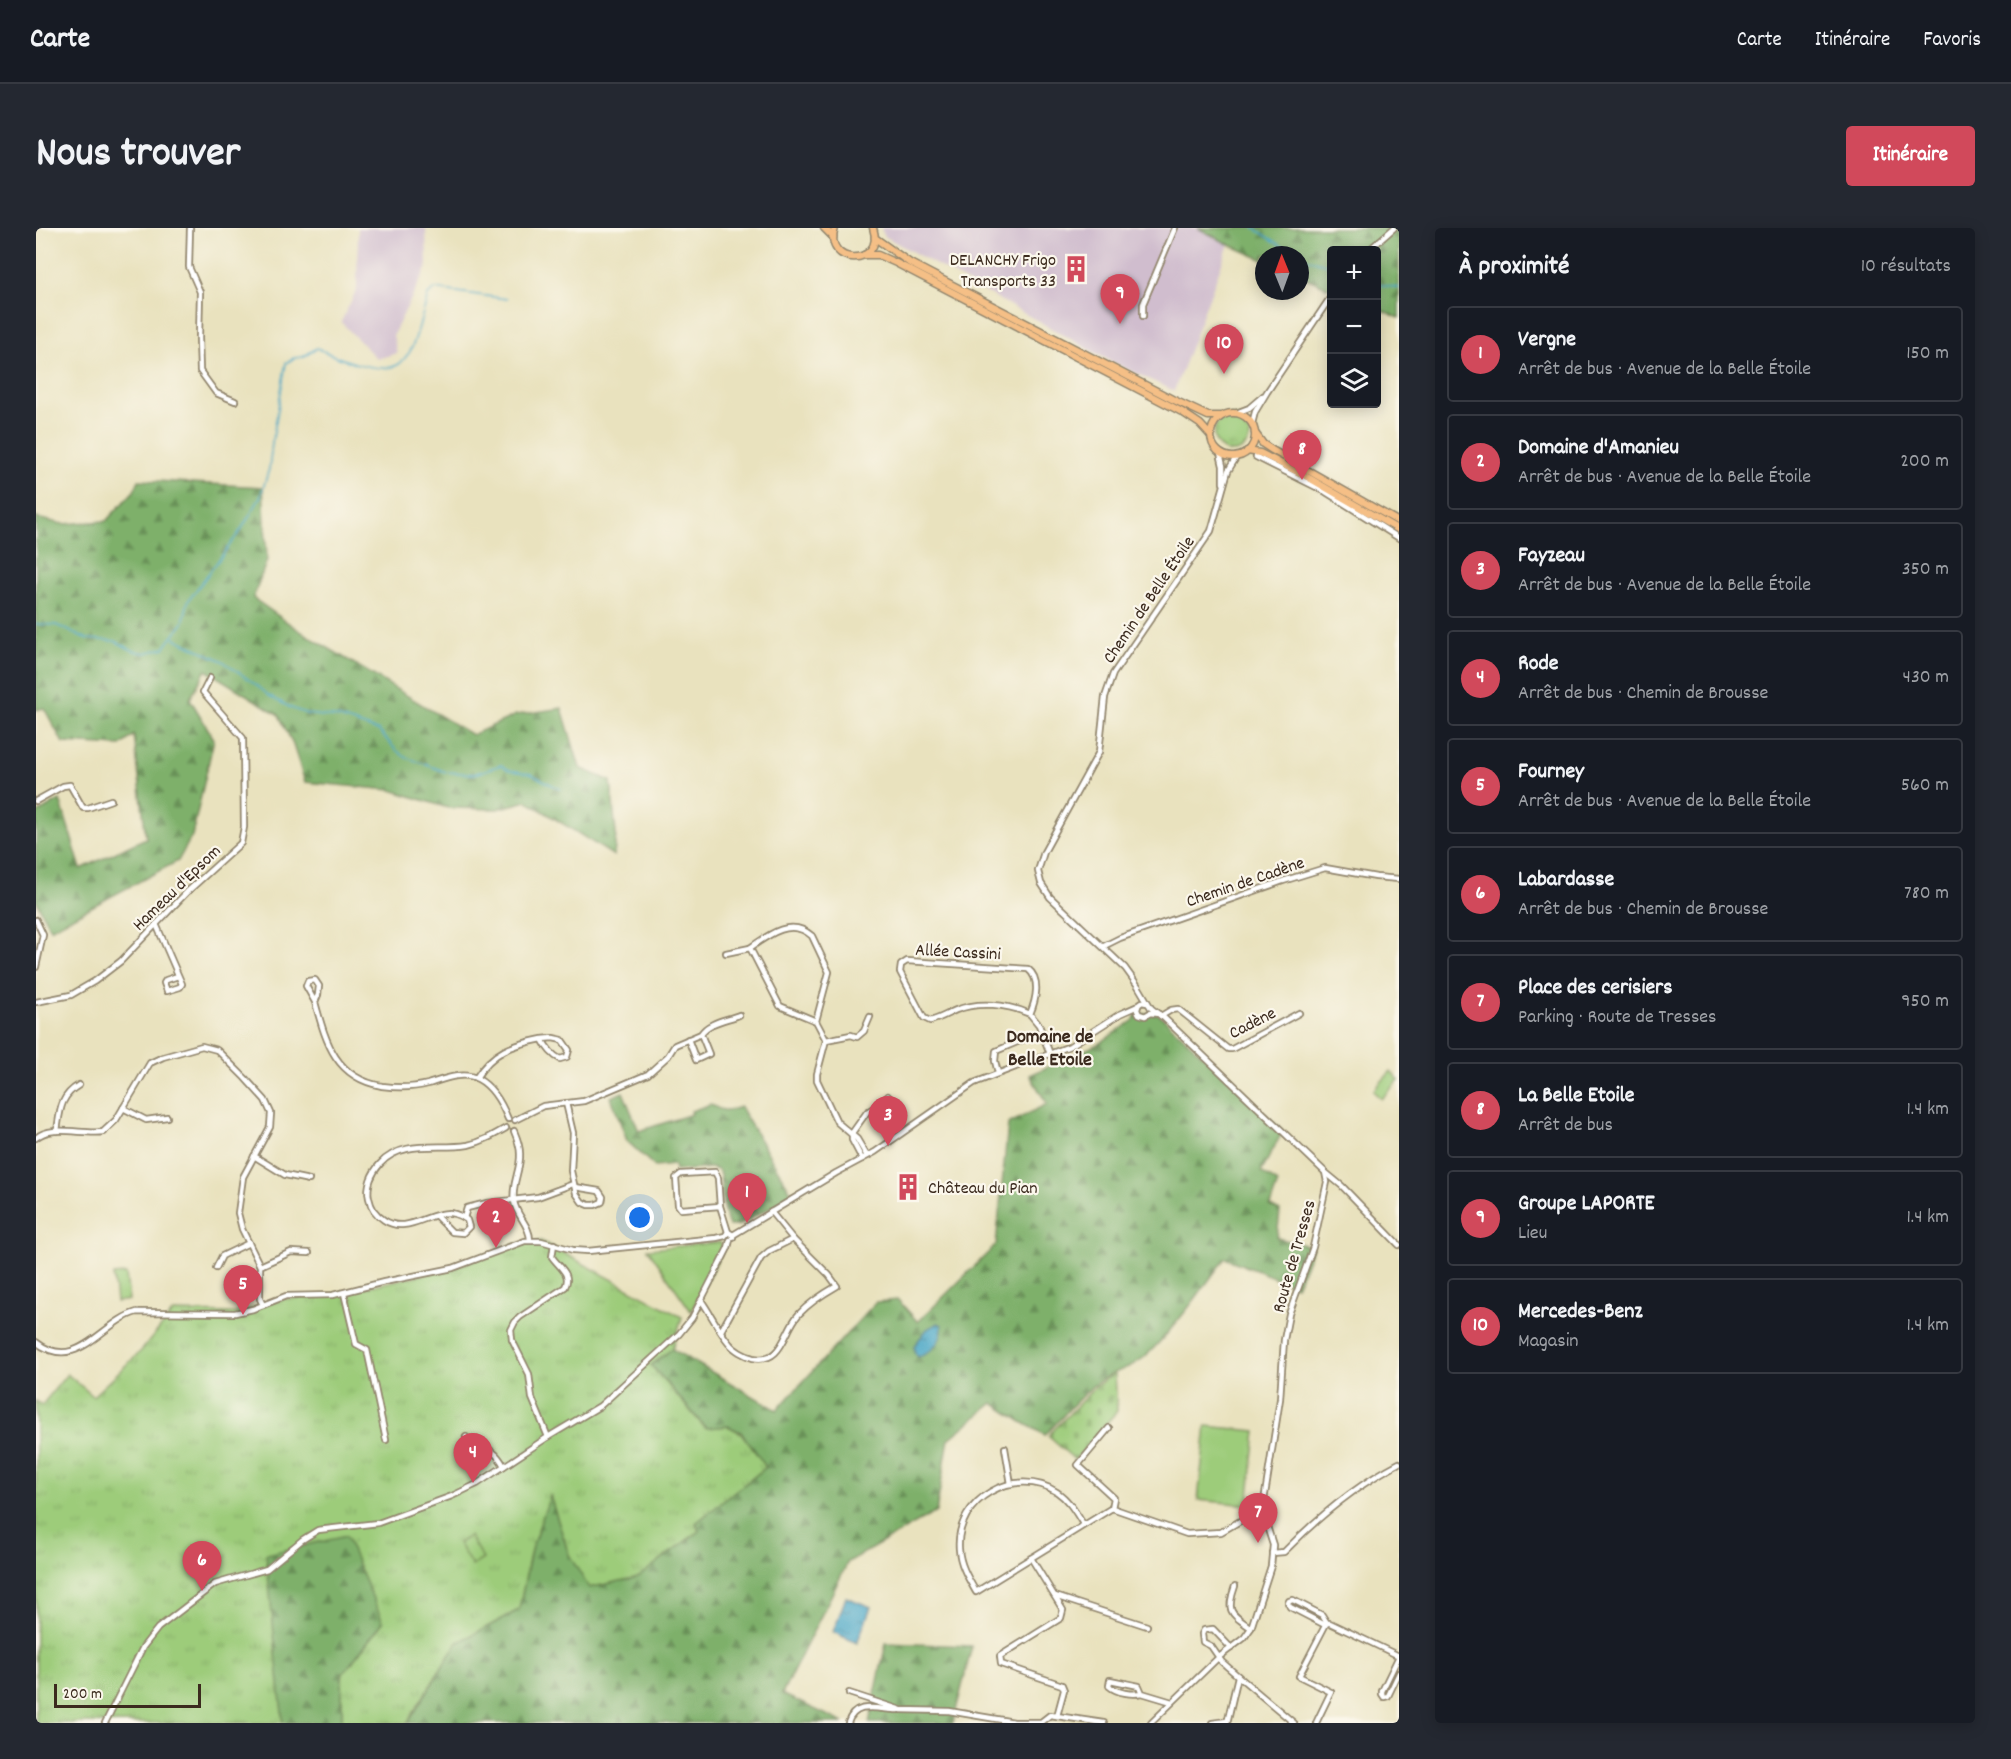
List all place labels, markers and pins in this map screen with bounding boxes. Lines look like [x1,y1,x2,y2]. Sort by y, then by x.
place label: DELANCHY Frigo Transports 33 [950,249,1056,295]
building icon: DELANCHY Frigo Transports 33 [1061,254,1091,284]
pin: 9 [1100,274,1140,324]
pin: 10 [1204,324,1244,374]
pin: 8 [1282,430,1322,480]
pin: 3 [868,1096,908,1146]
building icon: Château du Pian [893,1172,923,1202]
pin: 1 [728,1174,766,1223]
place label: Château du Pian [928,1177,1038,1202]
pin: 2 [476,1198,516,1248]
pin: 5 [224,1266,262,1315]
pin: 4 [454,1434,492,1483]
pin: 7 [1238,1494,1278,1543]
pin: 6 [182,1542,222,1591]

